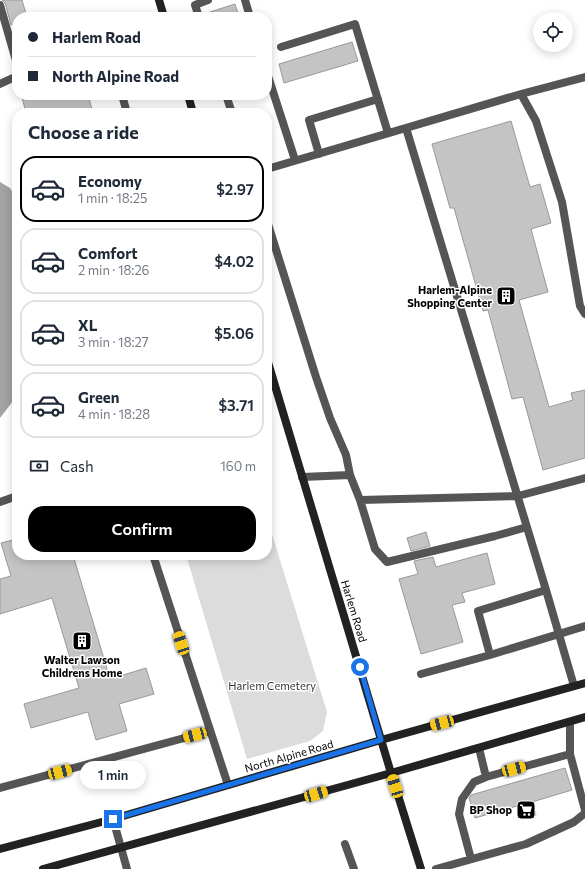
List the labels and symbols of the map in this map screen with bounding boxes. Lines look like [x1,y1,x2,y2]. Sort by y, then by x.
place label: Harlem-Alpine Shopping Center [407,283,492,309]
building icon: Harlem-Alpine Shopping Center [495,285,517,307]
street label: Harlem Road [339,578,370,644]
building icon: Walter Lawson Childrens Home [71,630,93,652]
car [172,630,190,656]
place label: Walter Lawson Childrens Home [42,653,122,679]
route start [351,658,369,676]
park label: Harlem Cemetery [228,679,316,692]
car [429,714,455,732]
car [182,726,208,744]
street label: North Alpine Road [243,737,335,774]
car [501,760,527,778]
callout: 1 min [80,761,146,789]
car [47,763,73,781]
car [386,773,404,799]
car [303,785,329,803]
supermarket icon: BP Shop [515,799,537,821]
place label: BP Shop [469,803,512,816]
route end [104,810,122,828]

